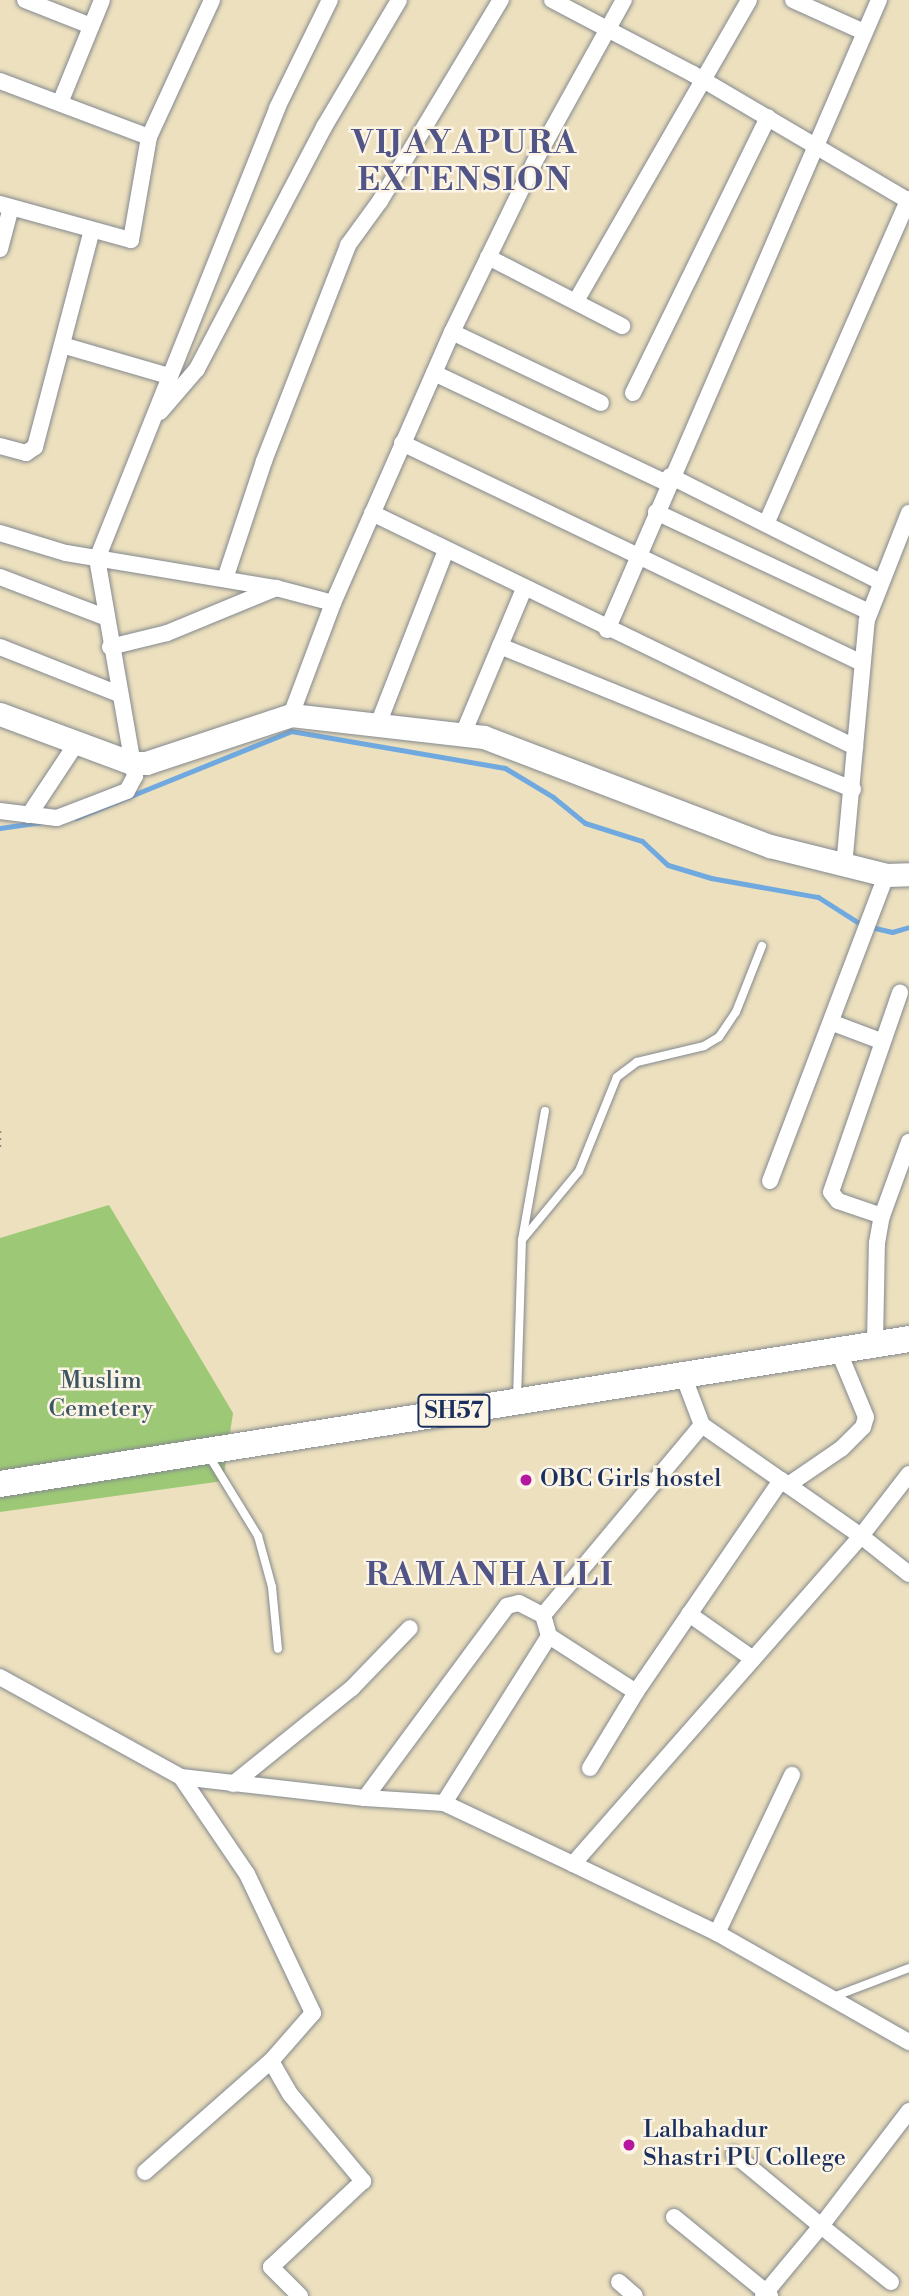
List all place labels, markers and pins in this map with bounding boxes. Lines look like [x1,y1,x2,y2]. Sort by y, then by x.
place label: OBC Girls hostel [540,1466,721,1494]
marker: OBC Girls hostel [518,1472,534,1488]
place label: Lalbahadur Shastri PU College [643,2117,846,2173]
marker: Lalbahadur Shastri PU College [621,2137,637,2153]

